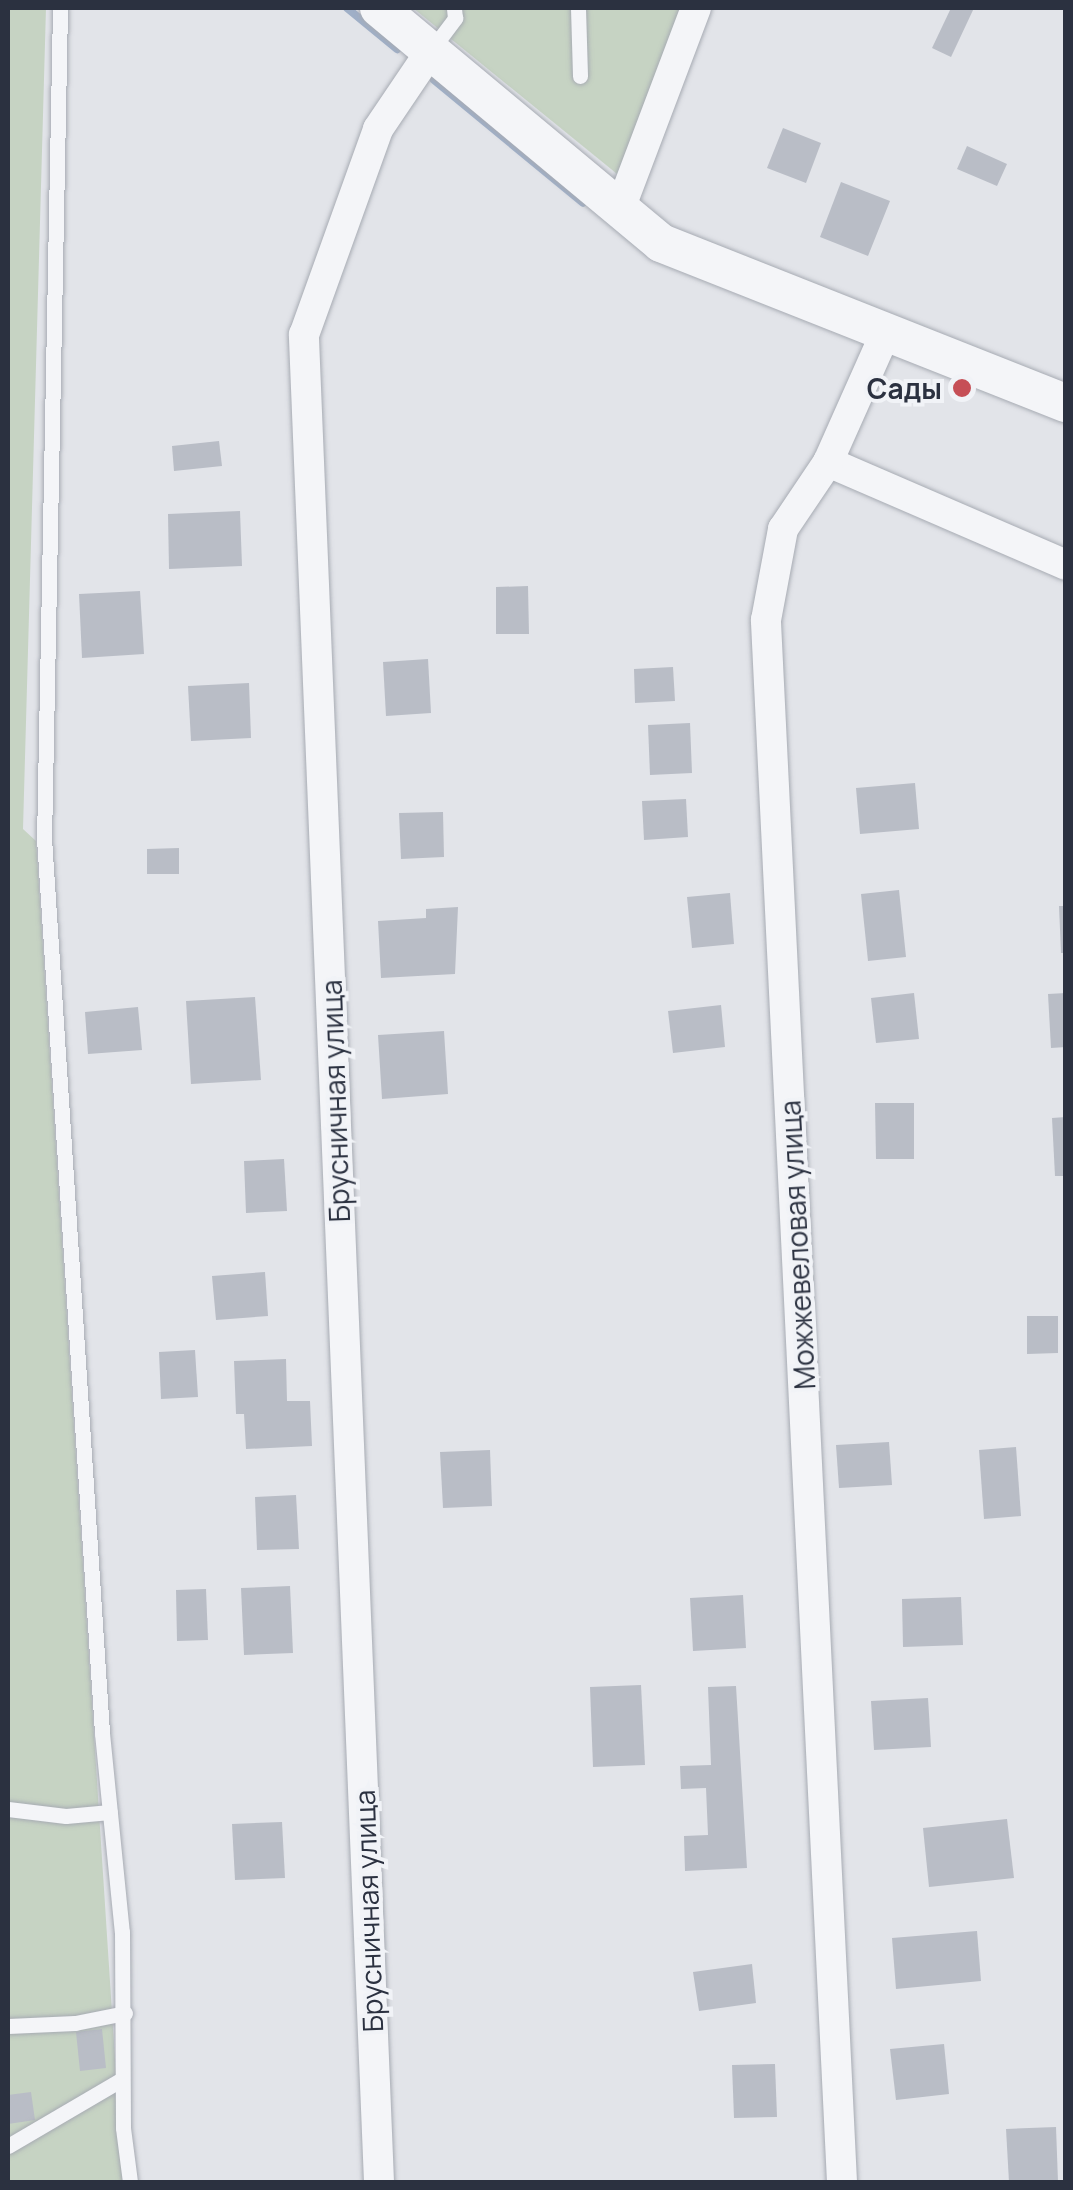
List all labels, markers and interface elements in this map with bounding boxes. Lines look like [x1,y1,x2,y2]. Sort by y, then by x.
place label: Сады [867,371,942,405]
marker: Сады [951,377,973,399]
street label: Брусничная улица [314,979,356,1223]
street label: Можжевеловая улица [773,1100,821,1390]
street label: Брусничная улица [347,1789,389,2033]

